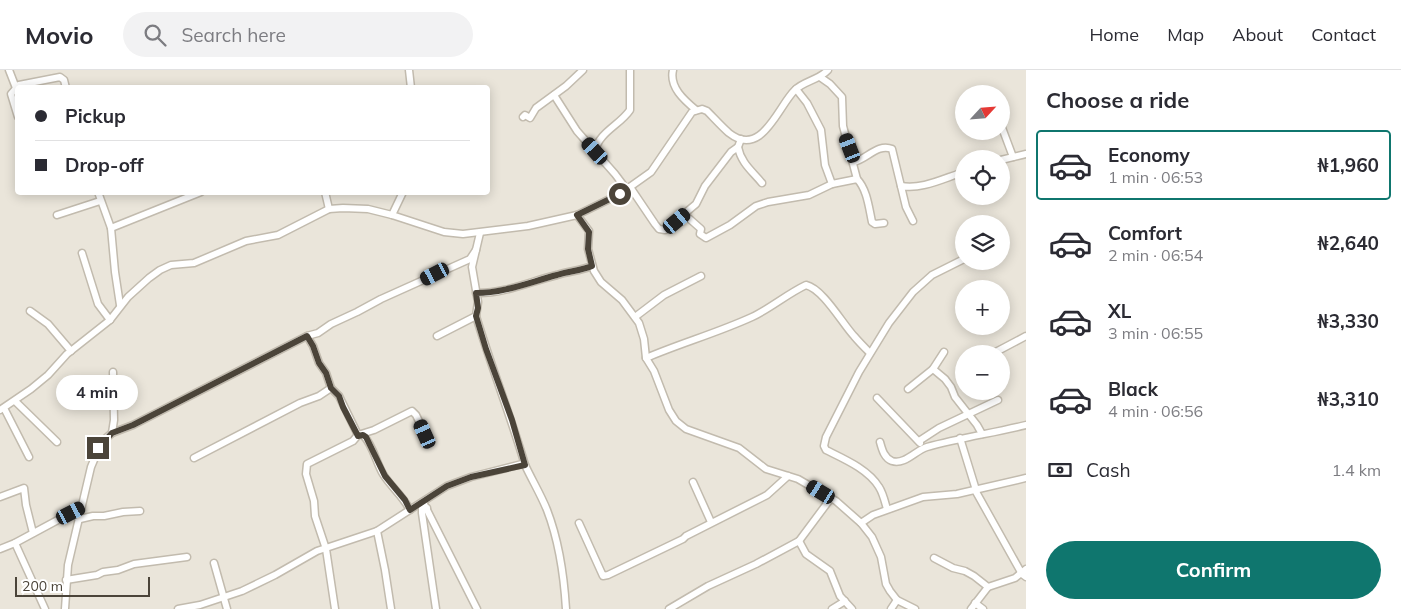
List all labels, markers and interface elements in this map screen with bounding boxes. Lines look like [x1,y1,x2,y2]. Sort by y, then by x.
search box [123,12,473,57]
text: Movio [25,20,93,50]
icon: search [141,21,169,49]
text: Search here [181,23,286,47]
text: Home [1089,23,1139,46]
text: Map [1167,23,1204,46]
text: About [1232,23,1283,46]
text: Contact [1311,23,1376,46]
north arrow [955,85,1010,140]
map controls [955,85,1010,400]
text: Choose a ride [1046,86,1189,114]
text: Pickup [65,104,126,128]
car [837,131,862,165]
car [579,135,610,167]
icon: car [1048,143,1093,188]
text: Economy [1108,143,1190,167]
button: locate [955,150,1010,205]
text: Drop-off [65,153,143,177]
text: ₦1,960 [1317,153,1379,177]
text: 1 min · 06:53 [1108,167,1203,187]
route start [609,183,631,205]
car [660,206,693,236]
button: layers [955,215,1010,270]
icon: car [1048,221,1093,266]
text: Comfort [1108,221,1182,245]
text: ₦2,640 [1317,231,1379,255]
text: 2 min · 06:54 [1108,245,1203,265]
car [418,261,451,287]
button: + [955,280,1010,335]
icon: car [1048,299,1093,344]
text: XL [1108,299,1131,323]
text: ₦3,330 [1317,309,1379,333]
text: 3 min · 06:55 [1108,323,1203,343]
button: − [955,345,1010,400]
callout: 4 min [57,376,139,410]
icon: car [1048,377,1093,422]
text: Black [1108,377,1158,401]
text: 4 min [76,382,118,402]
text: ₦3,310 [1317,387,1379,411]
text: 4 min · 06:56 [1108,401,1203,421]
car [412,417,437,451]
route end [87,437,109,459]
icon: cash [1046,456,1074,484]
text: Cash [1086,458,1131,482]
text: 1.4 km [1332,460,1381,480]
car [804,478,837,506]
car [54,500,87,526]
button: Confirm [1046,541,1381,599]
scale bar [15,574,150,597]
text: 200 m [22,577,63,595]

